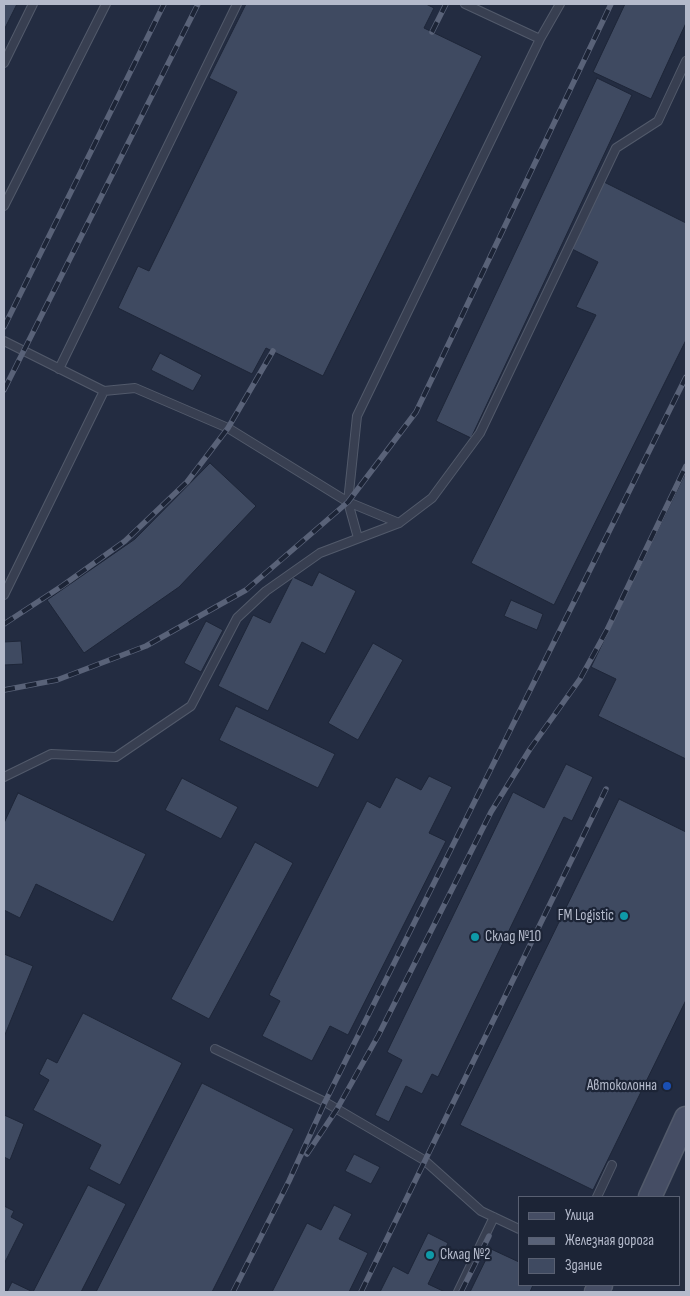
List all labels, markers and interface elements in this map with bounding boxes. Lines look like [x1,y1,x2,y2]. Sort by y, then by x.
place label: FM Logistic [558,907,614,925]
marker: FM Logistic [618,910,630,922]
place label: Склад №10 [485,928,541,946]
marker: Склад №10 [469,931,481,943]
place label: Автоколонна [587,1077,657,1095]
marker: Автоколонна [661,1080,673,1092]
legend [518,1196,680,1286]
text: Улица [565,1206,594,1225]
text: Железная дорога [565,1231,654,1250]
place label: Склад №2 [440,1246,490,1264]
marker: Склад №2 [424,1249,436,1261]
text: Здание [565,1256,602,1275]

